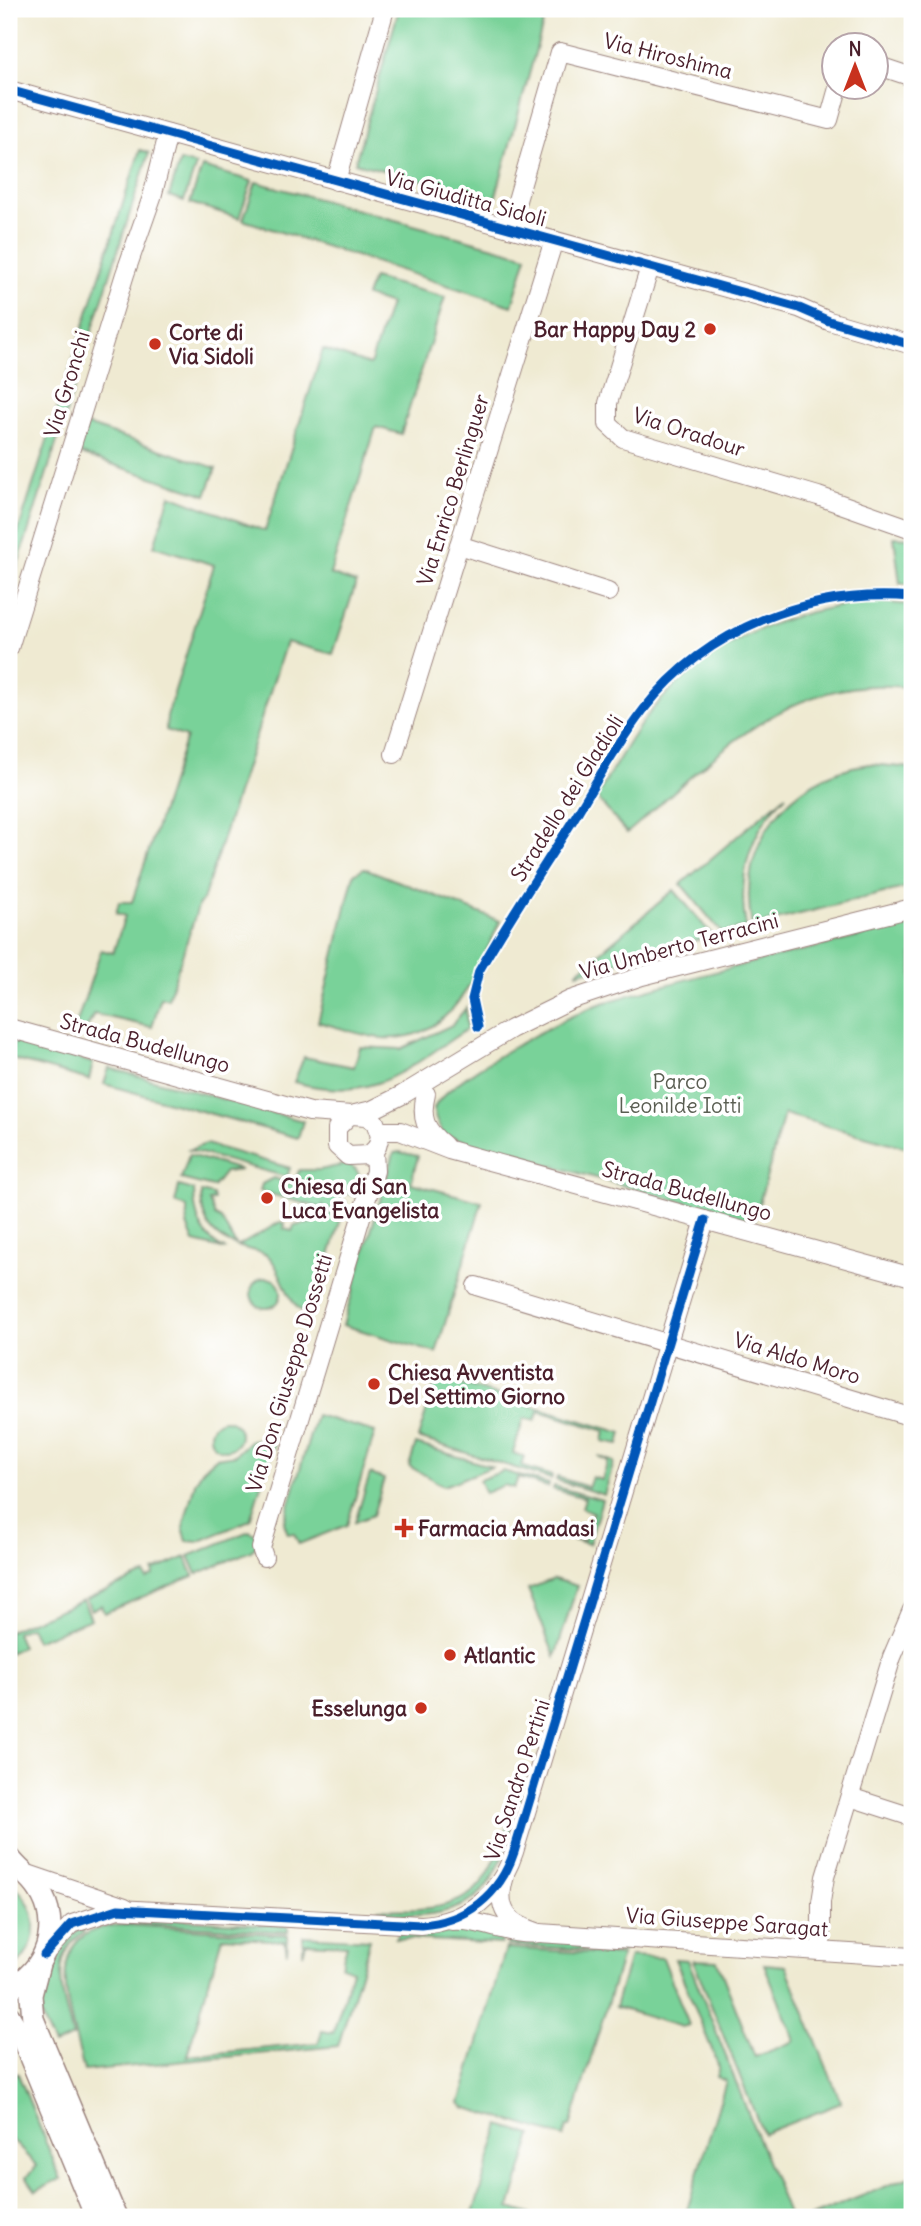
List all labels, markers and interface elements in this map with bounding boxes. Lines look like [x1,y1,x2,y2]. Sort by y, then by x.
street label: Via Hiroshima [601,27,735,85]
north arrow [820,32,890,102]
text: N [848,37,862,61]
street label: Via Giuditta Sidoli [383,164,549,232]
place label: Bar Happy Day 2 [534,316,696,343]
place label: Corte di Via Sidoli [169,319,254,370]
marker: Bar Happy Day 2 [702,321,718,337]
street label: Via Gronchi [38,328,96,440]
marker: Corte di Via Sidoli [147,336,163,352]
street label: Via Enrico Berlinguer [411,391,495,589]
street label: Via Oradour [630,401,749,463]
street label: Stradello dei Gladioli [505,710,629,886]
street label: Via Umberto Terracini [577,906,781,986]
street label: Strada Budellungo [57,1007,233,1079]
park label: Parco Leonilde Iotti [618,1068,742,1119]
street label: Strada Budellungo [599,1155,775,1227]
place label: Chiesa di San Luca Evangelista [281,1173,439,1224]
marker: Chiesa di San Luca Evangelista [259,1190,275,1206]
street label: Via Don Giuseppe Dossetti [240,1251,338,1495]
street label: Via Aldo Moro [730,1326,864,1390]
place label: Chiesa Avventista Del Settimo Giorno [388,1359,565,1410]
marker: Chiesa Avventista Del Settimo Giorno [366,1376,382,1392]
place label: Farmacia Amadasi [418,1515,595,1542]
marker: Farmacia Amadasi [396,1520,412,1536]
place label: Atlantic [464,1642,536,1669]
marker: Atlantic [442,1647,458,1663]
place label: Esselunga [311,1695,407,1722]
street label: Via Sandro Pertini [478,1696,556,1864]
marker: Esselunga [413,1700,429,1716]
street label: Via Giuseppe Saragat [625,1901,829,1943]

